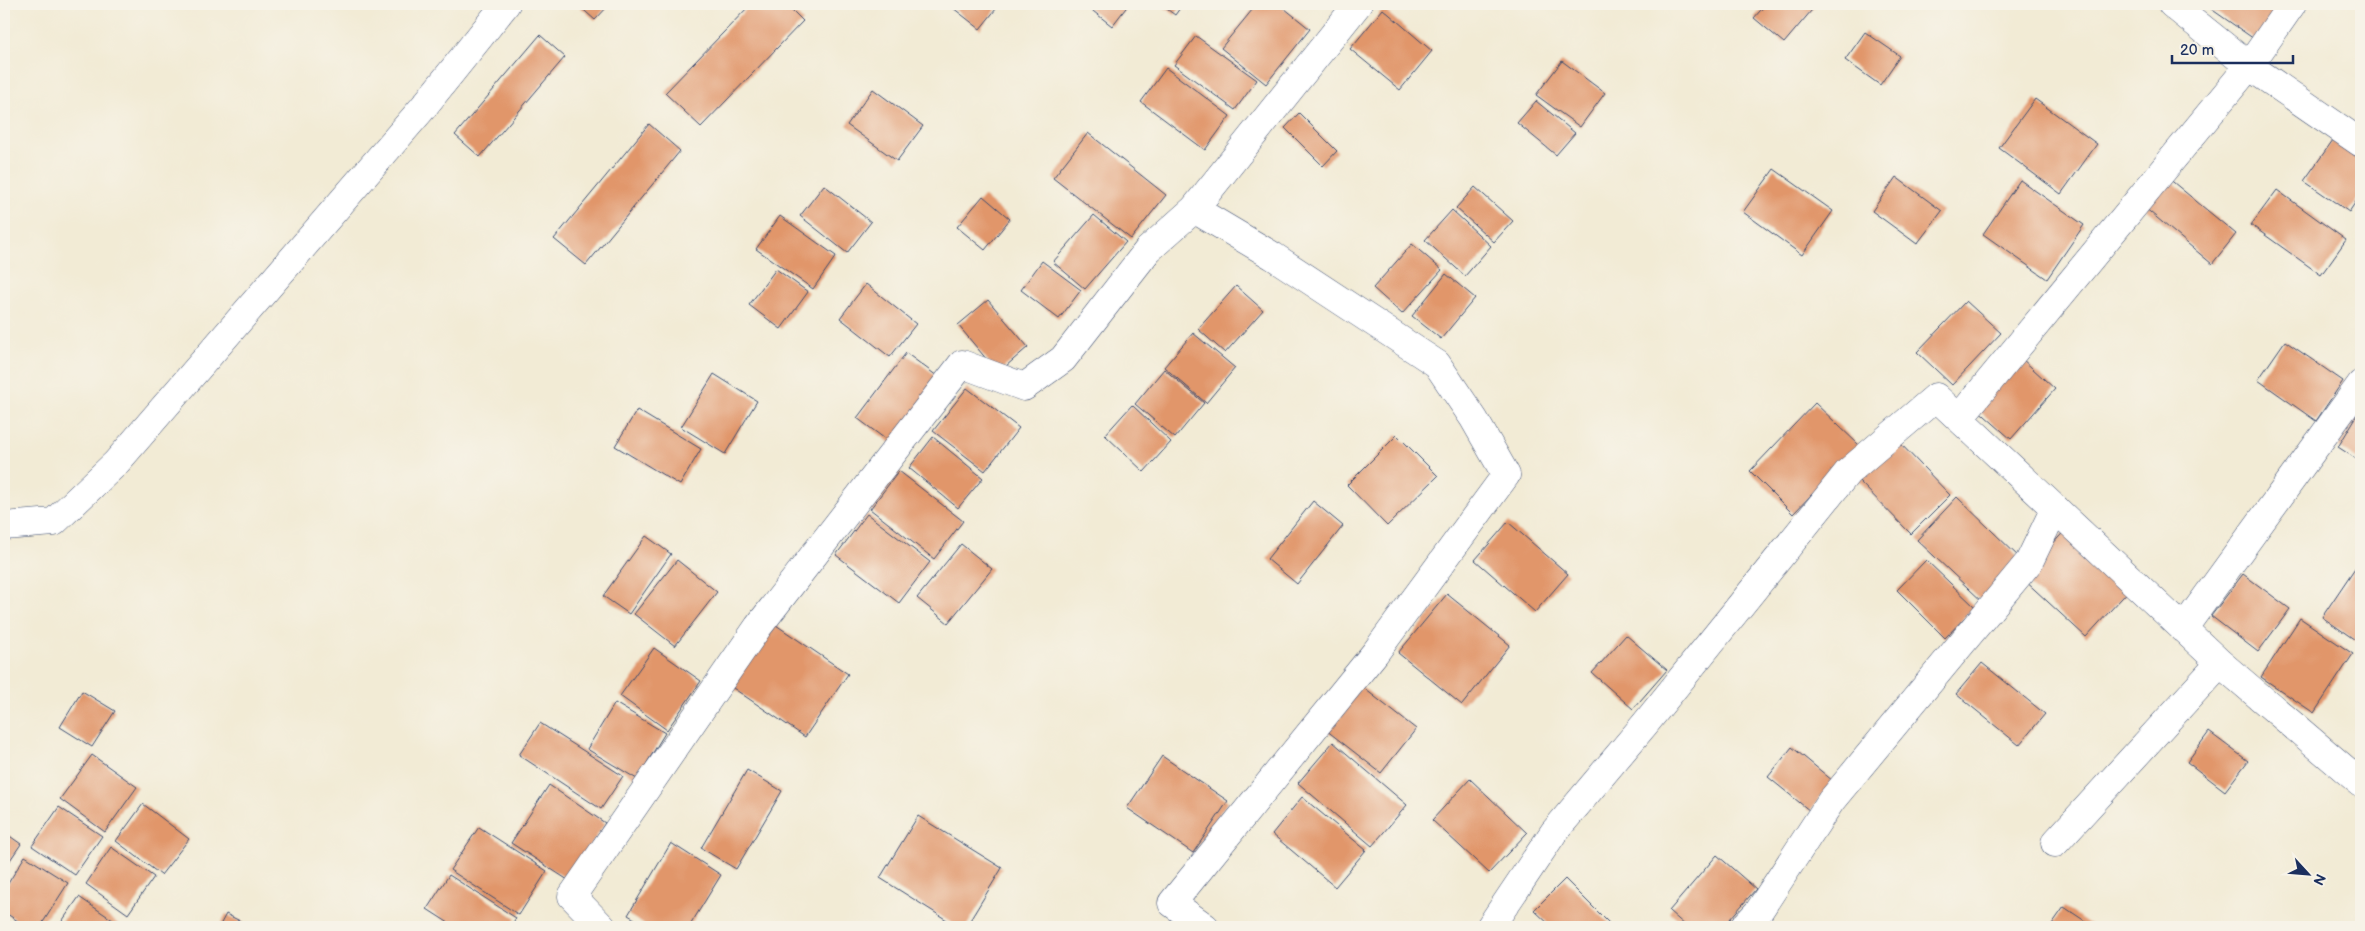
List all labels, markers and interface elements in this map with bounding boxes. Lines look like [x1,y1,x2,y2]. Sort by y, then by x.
scale bar [2172,32,2294,64]
text: 20 m [2180,41,2214,60]
north arrow [2282,848,2332,898]
text: N [2309,871,2329,888]

